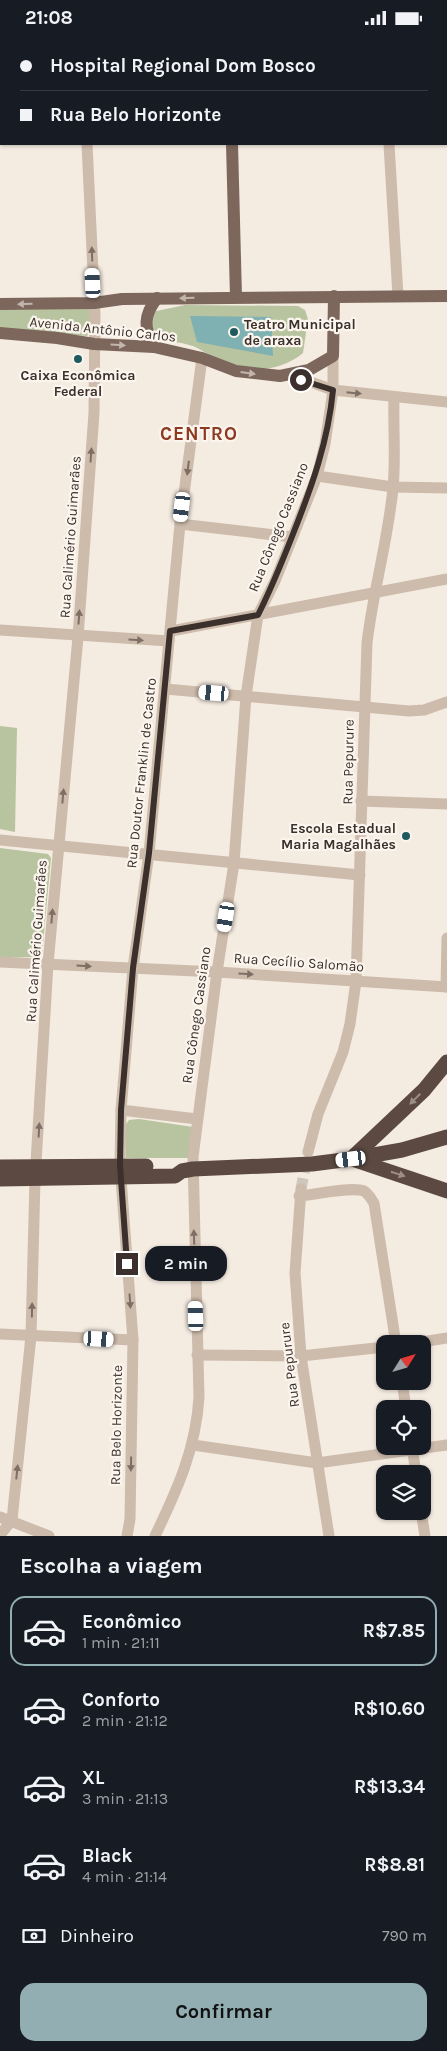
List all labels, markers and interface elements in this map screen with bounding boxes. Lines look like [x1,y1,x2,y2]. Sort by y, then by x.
text: 21:08 [25,7,73,29]
text: Hospital Regional Dom Bosco [50,55,316,77]
text: Rua Belo Horizonte [50,104,221,126]
one-way arrow [87,246,95,262]
car [84,268,101,298]
one-way arrow [179,294,195,302]
one-way arrow [17,300,33,308]
street label: Avenida Antônio Carlos [29,313,177,346]
place label: Teatro Municipal de araxa [244,316,356,349]
marker: Teatro Municipal de araxa [228,326,240,338]
one-way arrow [110,342,126,350]
marker: Caixa Econômica Federal [72,353,84,365]
place label: Caixa Econômica Federal [21,367,135,400]
one-way arrow [240,369,256,377]
route start [290,369,312,391]
one-way arrow [346,389,362,397]
district label: CENTRO [160,423,238,445]
one-way arrow [87,446,95,462]
street label: Rua Calimério Guimarães [56,455,85,619]
one-way arrow [183,460,191,476]
street label: Rua Cônego Cassiano [245,460,312,594]
car [172,491,191,523]
one-way arrow [76,609,84,625]
one-way arrow [128,636,144,644]
street label: Rua Doutor Franklin de Castro [123,677,160,869]
car [198,684,229,702]
street label: Rua Pepurure [339,719,358,805]
one-way arrow [59,788,67,804]
place label: Escola Estadual Maria Magalhães [281,820,396,853]
marker: Escola Estadual Maria Magalhães [400,830,412,842]
street label: Rua Calimério Guimarães [22,859,51,1023]
car [216,901,235,933]
one-way arrow [49,907,57,923]
street label: Rua Cônego Cassiano [178,946,215,1084]
street label: Rua Cecílio Salomão [233,949,365,976]
one-way arrow [76,962,92,970]
one-way arrow [238,970,254,978]
one-way arrow [409,1093,421,1105]
one-way arrow [35,1122,43,1138]
car [335,1150,366,1168]
one-way arrow [390,1170,405,1178]
one-way arrow [190,1228,198,1244]
callout: 2 min [144,1247,227,1281]
route end [116,1253,138,1275]
text: 2 min [164,1254,208,1273]
one-way arrow [126,1294,134,1310]
car [187,1301,204,1331]
one-way arrow [28,1302,36,1318]
street label: Rua Pepurure [276,1321,303,1408]
car [83,1331,114,1347]
north arrow [376,1335,431,1390]
map controls [376,1335,431,1520]
street label: Rua Belo Horizonte [107,1365,126,1485]
button: locate [376,1400,431,1455]
one-way arrow [126,1456,134,1472]
one-way arrow [13,1464,21,1480]
button: layers [376,1465,431,1520]
text: Escolha a viagem [20,1553,203,1579]
icon: car [22,1609,67,1654]
text: Econômico [82,1611,182,1633]
text: R$7.85 [363,1620,425,1642]
text: 1 min · 21:11 [82,1633,160,1652]
icon: car [22,1687,67,1732]
text: Conforto [82,1689,160,1711]
text: R$10.60 [353,1698,425,1720]
text: 2 min · 21:12 [82,1711,168,1730]
icon: car [22,1765,67,1810]
text: XL [82,1767,104,1789]
text: R$13.34 [354,1776,425,1798]
text: 3 min · 21:13 [82,1789,168,1808]
icon: car [22,1843,67,1888]
text: Black [82,1845,133,1867]
text: R$8.81 [364,1854,425,1876]
text: 4 min · 21:14 [82,1867,167,1886]
icon: cash [20,1922,48,1950]
text: Dinheiro [60,1925,134,1947]
text: 790 m [382,1926,427,1945]
button: Confirmar [20,1983,427,2041]

